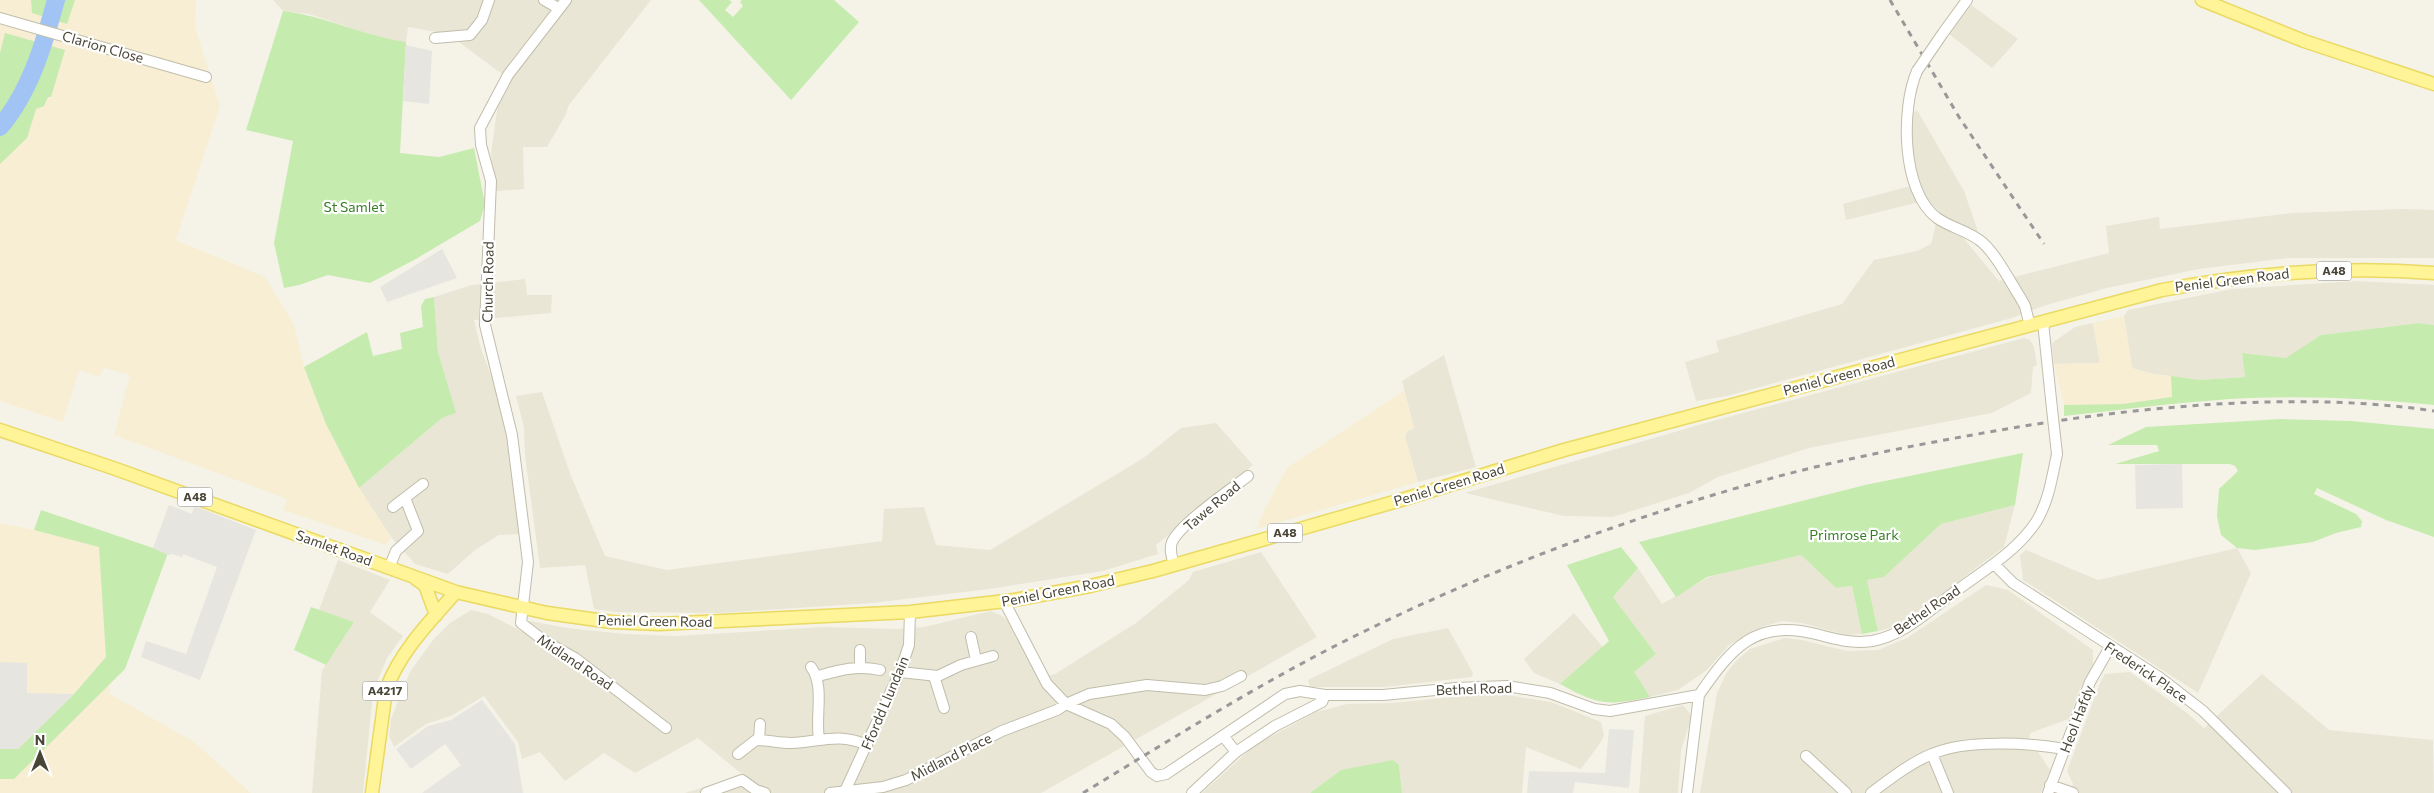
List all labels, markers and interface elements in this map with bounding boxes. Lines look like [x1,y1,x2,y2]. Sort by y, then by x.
street label: Clarion Close [60,27,146,66]
park label: St Samlet [324,198,385,215]
street label: Church Road [478,241,497,323]
road number: A48 [2316,262,2352,280]
street label: Peniel Green Road [2174,264,2290,295]
street label: Peniel Green Road [1781,352,1897,399]
street label: Peniel Green Road [1391,460,1506,509]
street label: Tawe Road [1180,477,1243,534]
road number: A48 [178,488,212,507]
road number: A48 [1268,524,1302,542]
street label: Samlet Road [294,526,375,569]
park label: Primrose Park [1809,526,1899,543]
street label: Peniel Green Road [1000,571,1116,610]
street label: Bethel Road [1890,581,1963,638]
street label: Peniel Green Road [597,611,713,630]
street label: Midland Road [534,630,616,693]
street label: Frederick Place [2102,638,2191,706]
street label: Ffordd Llundain [857,653,912,752]
street label: Bethel Road [1436,679,1512,698]
road number: A4217 [362,681,408,700]
street label: Heol Hafdy [2056,683,2097,755]
north arrow [15,728,65,778]
street label: Midland Place [907,729,994,784]
text: N [35,731,45,748]

